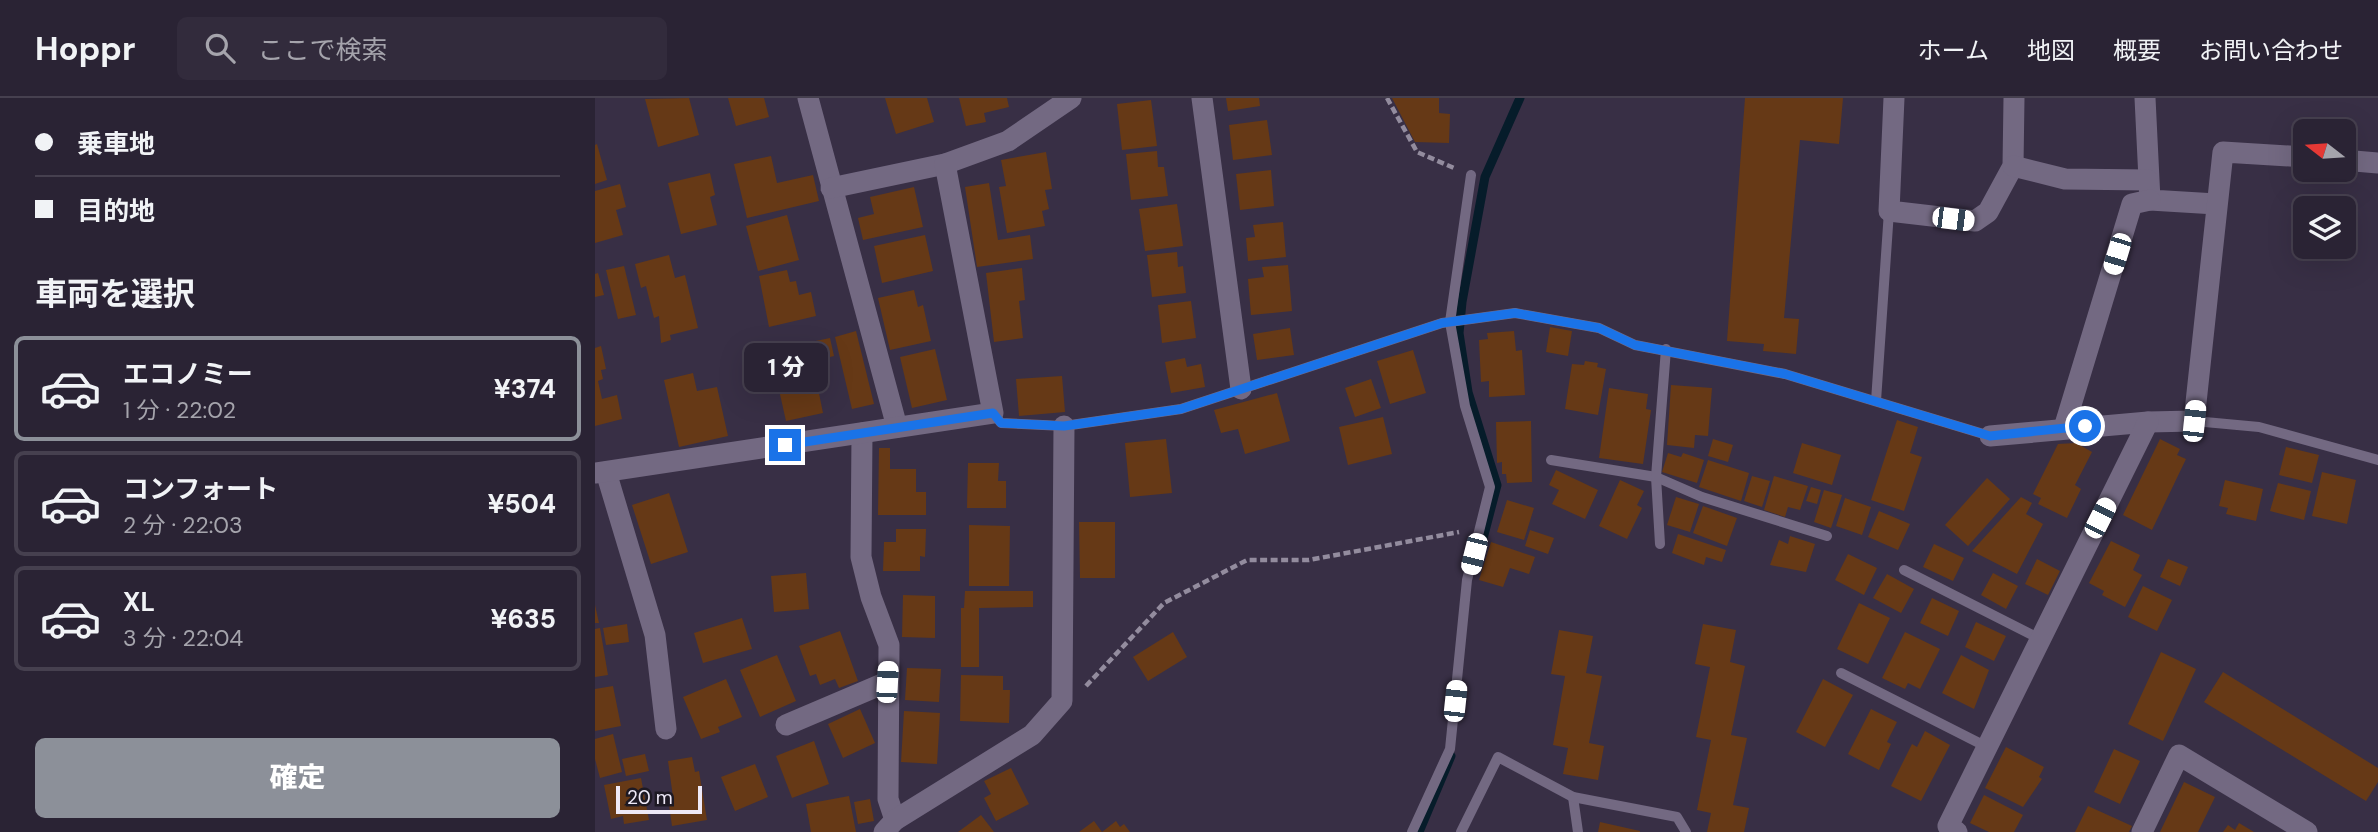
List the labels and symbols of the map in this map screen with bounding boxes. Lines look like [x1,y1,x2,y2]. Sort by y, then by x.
north arrow [2293,119,2355,182]
car [1931,206,1976,232]
car [2101,231,2134,277]
callout: 1 分 [743,344,827,392]
car [2182,399,2207,443]
route start [2069,410,2101,442]
route end [769,429,801,461]
car [2082,495,2119,541]
car [1459,531,1490,577]
car [876,660,899,704]
car [1443,679,1468,723]
scale bar [616,783,702,815]

